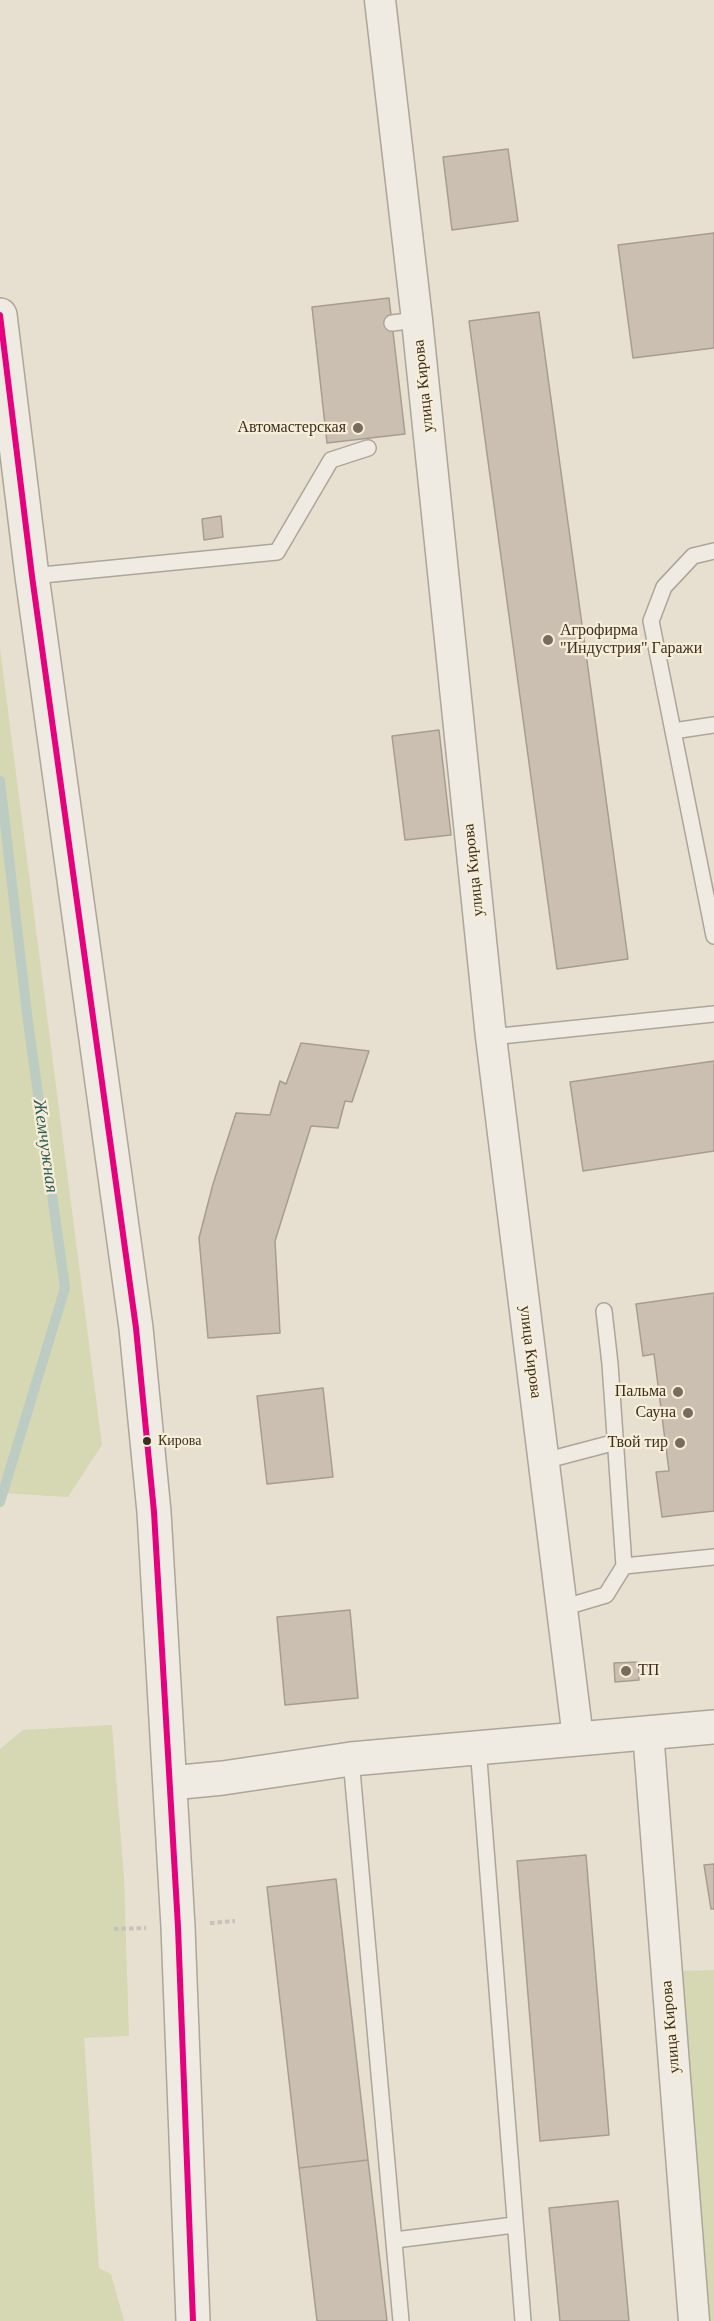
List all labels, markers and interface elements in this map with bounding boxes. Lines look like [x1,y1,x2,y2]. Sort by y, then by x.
street label: улица Кирова [410,339,438,433]
place label: Автомастерская [237,418,346,438]
marker: Автомастерская [351,421,365,435]
place label: Агрофирма "Индустрия" Гаражи [560,621,702,659]
marker: Агрофирма "Индустрия" Гаражи [541,633,555,647]
street label: улица Кирова [460,823,488,917]
water label: Жемчужная [28,1098,62,1194]
street label: улица Кирова [515,1305,545,1399]
place label: Пальма [615,1382,666,1402]
marker: Пальма [671,1385,685,1399]
place label: Сауна [635,1403,676,1423]
marker: Сауна [681,1406,695,1420]
place label: Кирова [158,1433,201,1449]
place label: Твой тир [607,1433,668,1453]
marker: Кирова [141,1435,153,1447]
marker: Твой тир [673,1436,687,1450]
place label: ТП [638,1661,659,1681]
marker: ТП [619,1664,633,1678]
street label: улица Кирова [657,1980,685,2074]

